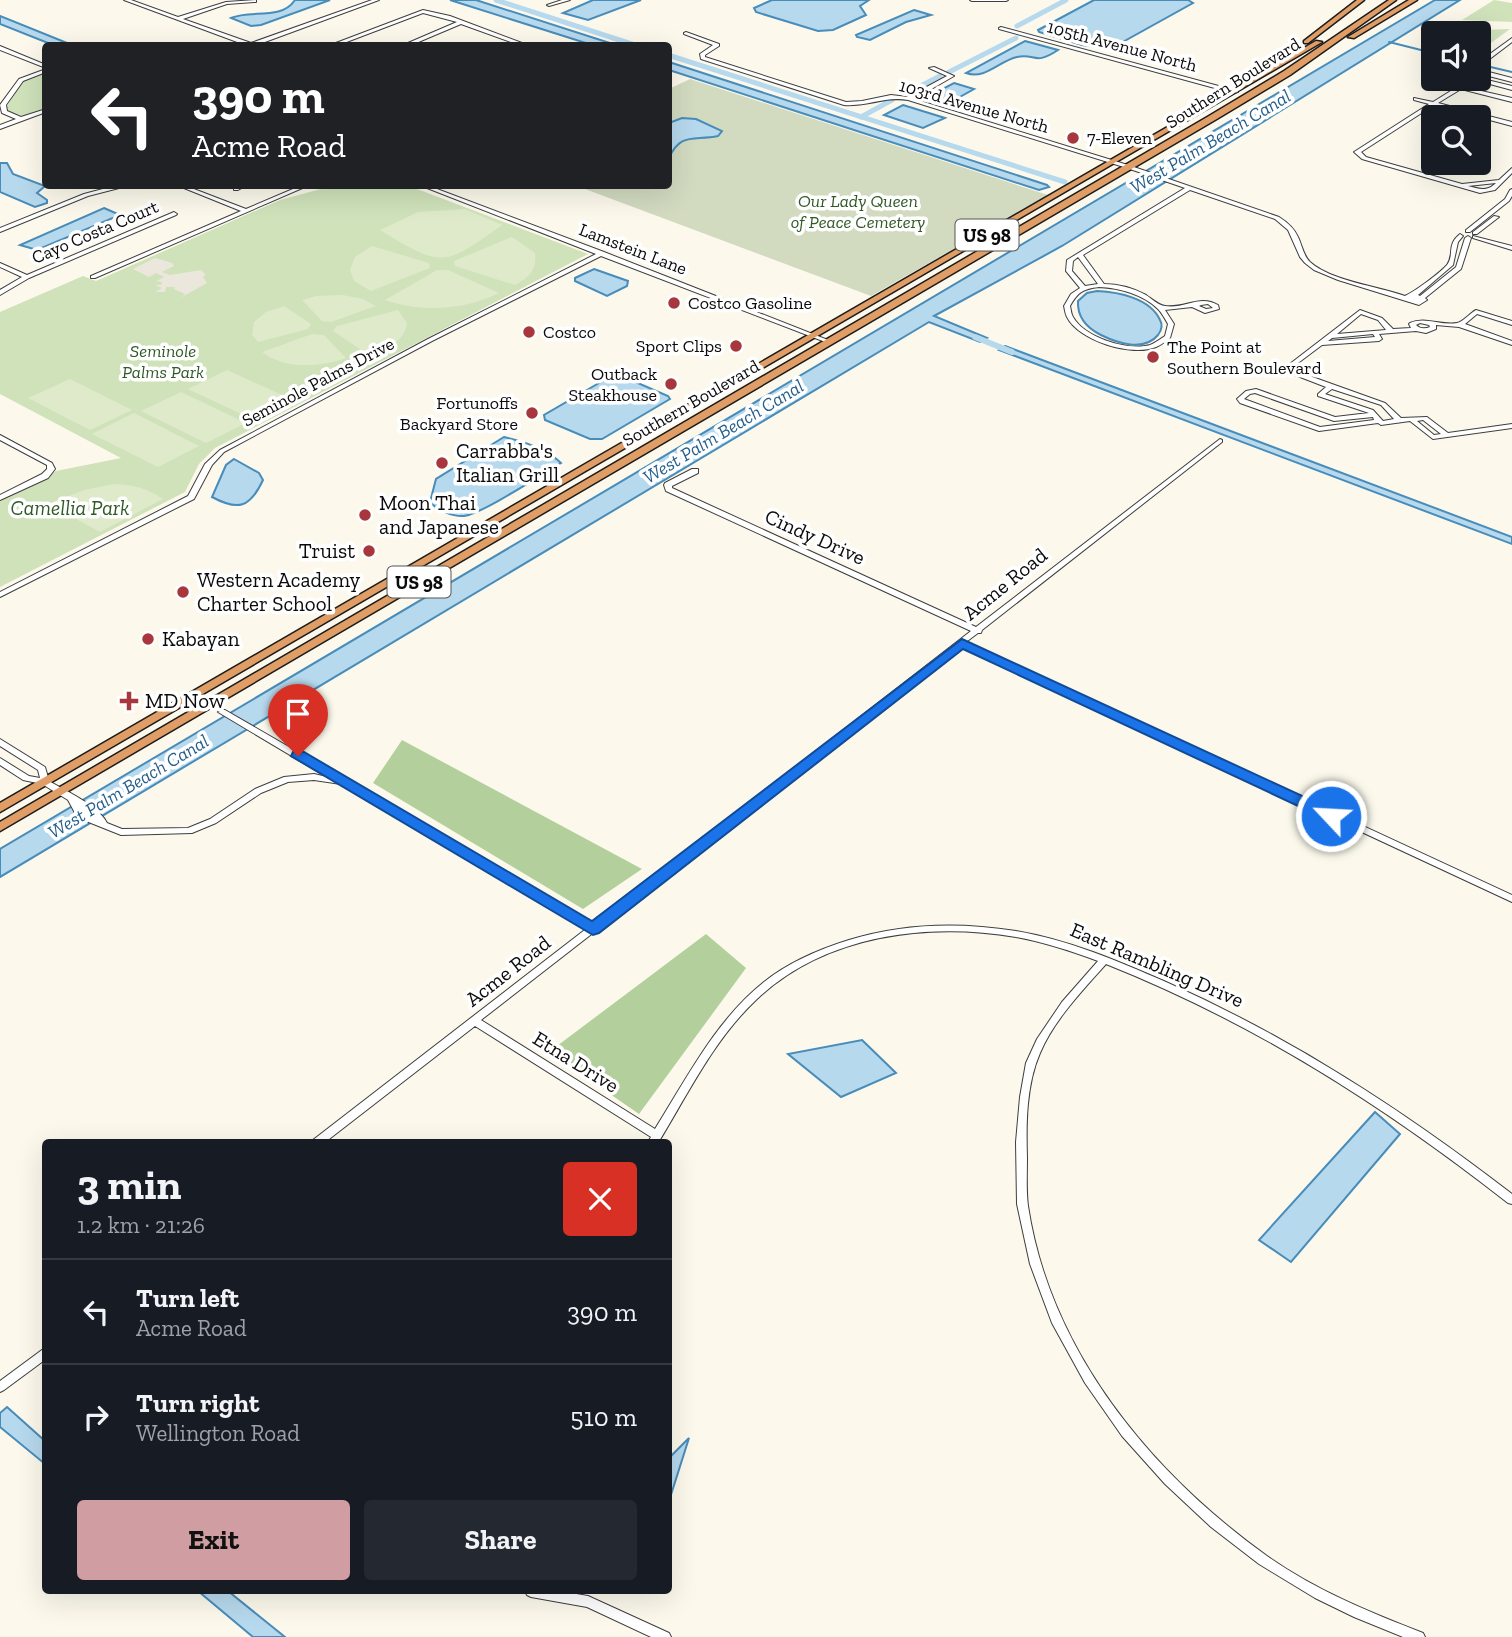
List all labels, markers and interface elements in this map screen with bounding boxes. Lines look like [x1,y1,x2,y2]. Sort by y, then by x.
street label: 105th Avenue North [1045,15,1199,77]
map controls [1421,21,1491,175]
button: sound [1421,21,1491,91]
street label: Southern Boulevard [1162,33,1304,133]
text: 390 m [192,67,325,126]
icon: left [77,70,168,161]
street label: 103rd Avenue North [897,74,1051,138]
water label: West Palm Beach Canal [1126,84,1295,199]
button: search [1421,105,1491,175]
text: Acme Road [192,127,346,165]
place label: 7-Eleven [1087,127,1153,149]
marker: 7-Eleven [1065,130,1081,146]
park label: Our Lady Queen of Peace Cemetery [791,190,925,233]
street label: Cayo Costa Court [28,195,162,269]
street label: Lamstein Lane [576,218,690,280]
road number: US 98 [956,219,1018,250]
place label: Costco Gasoline [688,292,812,314]
marker: Costco Gasoline [666,295,682,311]
place label: Costco [543,321,596,343]
marker: Costco [521,324,537,340]
street label: Seminole Palms Drive [238,333,398,431]
place label: Sport Clips [636,335,722,357]
place label: The Point at Southern Boulevard [1167,336,1322,379]
marker: Sport Clips [728,338,744,354]
park label: Seminole Palms Park [122,340,204,383]
marker: The Point at Southern Boulevard [1145,349,1161,365]
street label: Southern Boulevard [619,355,764,451]
place label: Outback Steakhouse [568,363,658,406]
water label: West Palm Beach Canal [639,374,808,489]
marker: Outback Steakhouse [663,376,679,392]
place label: Fortunoffs Backyard Store [400,392,518,435]
marker: Fortunoffs Backyard Store [524,405,540,421]
place label: Carrabba's Italian Grill [456,438,560,487]
marker: Carrabba's Italian Grill [434,455,450,471]
place label: Moon Thai and Japanese [379,490,499,539]
park label: Camellia Park [11,495,129,520]
street label: Cindy Drive [761,503,869,570]
marker: Moon Thai and Japanese [357,507,373,523]
place label: Truist [299,538,355,563]
street label: Acme Road [958,542,1052,625]
marker: Truist [361,543,377,559]
road number: US 98 [388,566,450,597]
place label: Western Academy Charter School [197,567,361,616]
marker: Western Academy Charter School [175,584,191,600]
place label: Kabayan [162,626,239,651]
marker: Kabayan [140,631,156,647]
pin [268,684,328,756]
place label: MD Now [145,688,225,713]
marker: MD Now [119,691,139,711]
icon: arrive [279,695,317,733]
water label: West Palm Beach Canal [44,729,213,844]
position arrow [1294,779,1368,853]
street label: East Rambling Drive [1067,917,1248,1012]
street label: Acme Road [460,929,556,1012]
street label: Etna Drive [529,1025,624,1098]
text: 3 min [77,1159,182,1210]
button: close [563,1162,637,1236]
text: 1.2 km · 21:26 [77,1211,205,1239]
text: Turn left [136,1282,239,1314]
icon: left [77,1293,115,1331]
text: 390 m [567,1296,637,1328]
text: Acme Road [136,1314,247,1342]
text: Turn right [136,1387,259,1419]
icon: right [77,1398,115,1436]
text: 510 m [570,1401,637,1433]
text: Wellington Road [136,1419,300,1447]
button: Exit [77,1500,350,1580]
button: Share [364,1500,637,1580]

